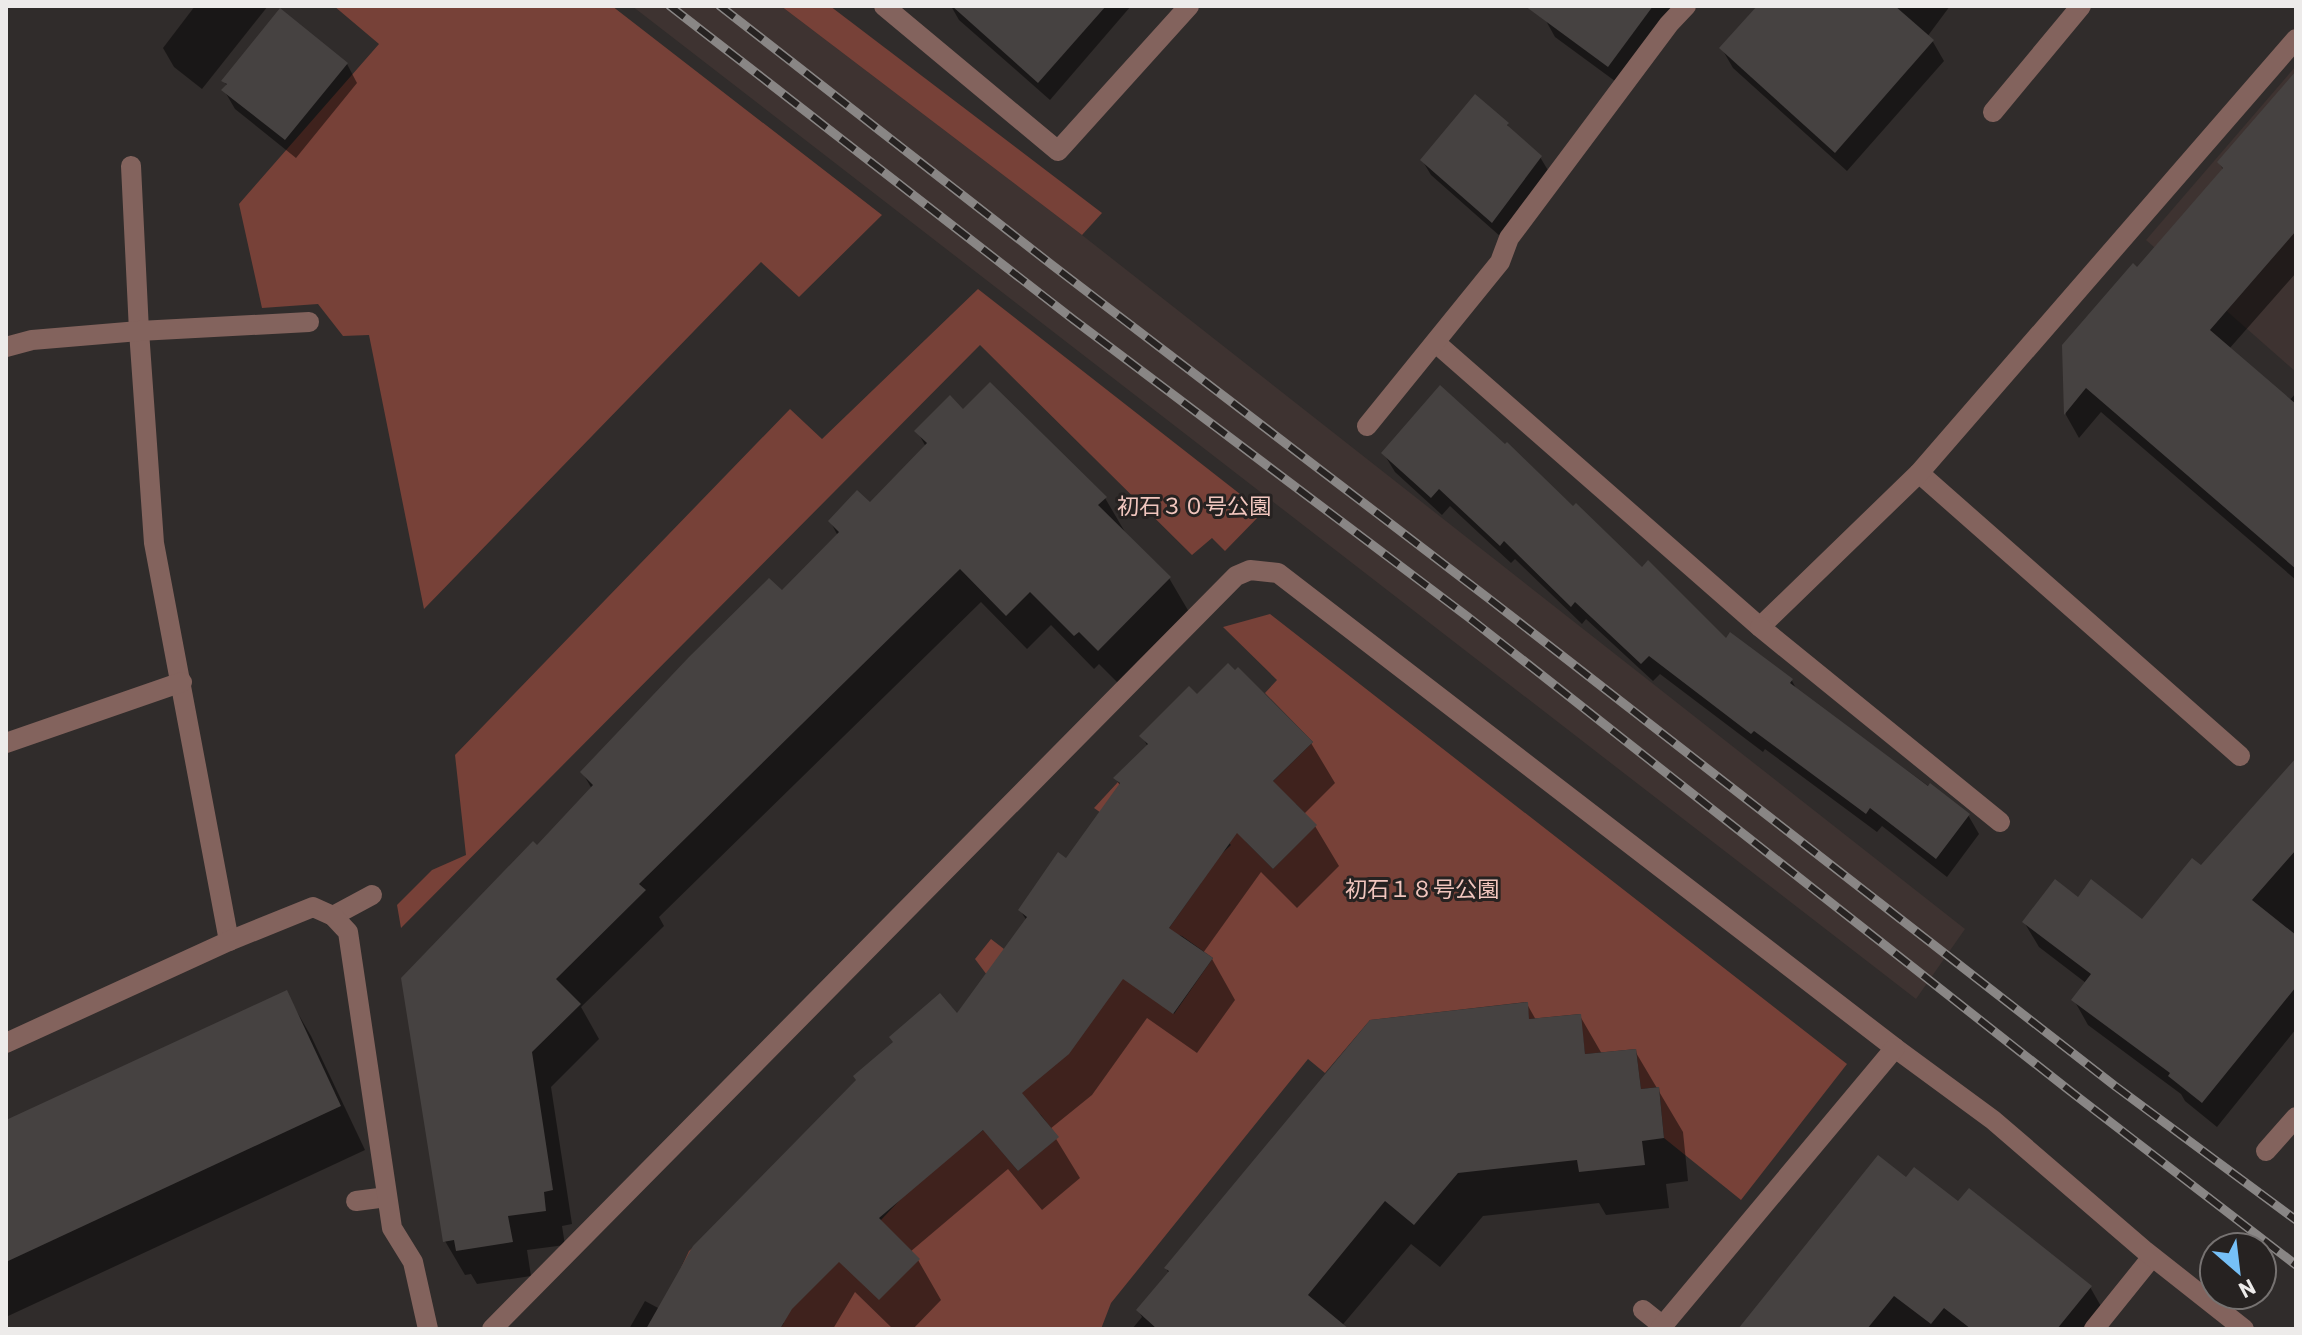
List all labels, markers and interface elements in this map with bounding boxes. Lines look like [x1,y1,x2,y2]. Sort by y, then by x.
park label: 初石３０号公園 [1117,492,1271,518]
park label: 初石１８号公園 [1345,875,1499,901]
north arrow [2198,1231,2278,1311]
text: N [2235,1275,2260,1304]

